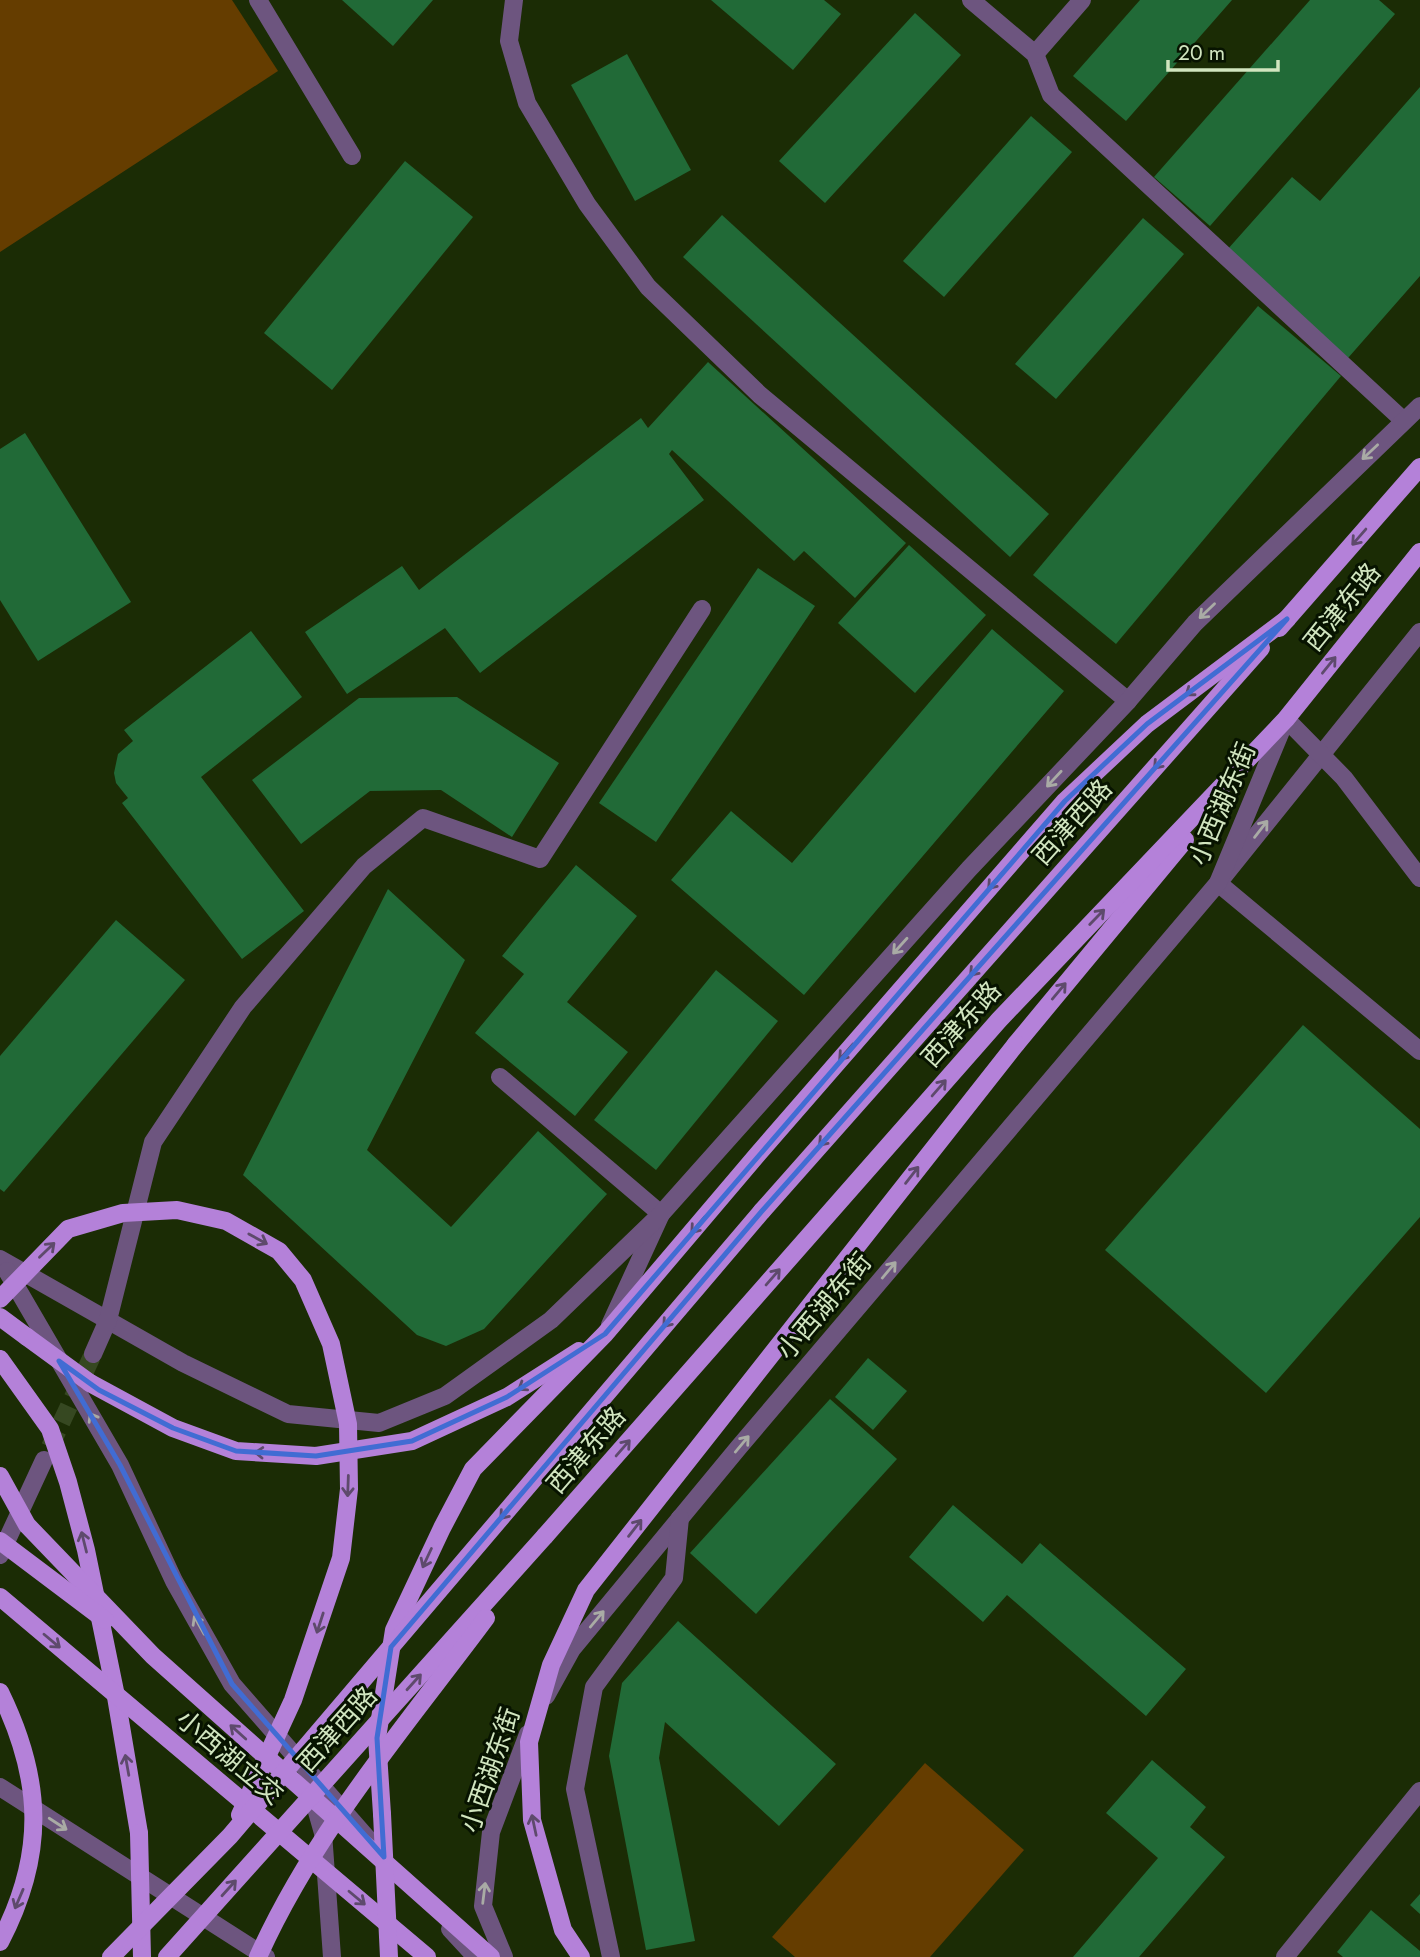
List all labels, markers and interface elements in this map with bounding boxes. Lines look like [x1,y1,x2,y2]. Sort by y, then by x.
scale bar [1168,28,1278,72]
text: 20 m [1178,38,1225,68]
one-way arrow [1362,444,1379,461]
one-way arrow [1351,527,1367,545]
street label: 西津东路 [1295,555,1389,659]
one-way arrow [1199,602,1216,619]
one-way arrow [1321,657,1336,675]
one-way arrow [1185,682,1203,697]
street label: 小西湖东街 [1179,737,1265,871]
one-way arrow [1153,752,1169,770]
one-way arrow [1045,770,1062,787]
street label: 西津西路 [1023,771,1121,873]
one-way arrow [1253,820,1268,839]
one-way arrow [987,872,1003,890]
one-way arrow [1088,909,1105,926]
one-way arrow [892,937,908,955]
one-way arrow [969,959,985,977]
street label: 西津东路 [912,973,1010,1075]
one-way arrow [1052,983,1067,1001]
one-way arrow [838,1043,854,1061]
one-way arrow [931,1079,947,1097]
one-way arrow [818,1129,834,1147]
one-way arrow [905,1167,920,1185]
one-way arrow [690,1216,706,1234]
one-way arrow [247,1232,267,1246]
one-way arrow [38,1242,55,1259]
street label: 小西湖东街 [768,1244,880,1368]
one-way arrow [881,1262,897,1280]
one-way arrow [765,1268,781,1286]
one-way arrow [662,1309,678,1327]
one-way arrow [518,1377,537,1392]
street label: 西津东路 [538,1398,634,1502]
one-way arrow [88,1413,102,1433]
one-way arrow [734,1435,750,1453]
one-way arrow [615,1439,631,1457]
one-way arrow [255,1446,277,1459]
one-way arrow [342,1475,355,1498]
one-way arrow [499,1501,515,1519]
one-way arrow [628,1519,643,1537]
one-way arrow [77,1531,90,1554]
one-way arrow [420,1547,434,1568]
one-way arrow [589,1610,605,1628]
one-way arrow [313,1612,326,1634]
one-way arrow [192,1615,206,1635]
one-way arrow [43,1633,61,1649]
one-way arrow [406,1674,422,1692]
street label: 西津西路 [288,1678,386,1780]
street label: 小西湖立交 [168,1701,292,1813]
street label: 小西湖东街 [451,1702,529,1838]
one-way arrow [229,1724,247,1740]
one-way arrow [120,1754,133,1777]
one-way arrow [526,1814,540,1837]
one-way arrow [47,1817,67,1831]
one-way arrow [221,1879,237,1897]
one-way arrow [478,1882,491,1905]
one-way arrow [12,1888,25,1910]
one-way arrow [348,1890,366,1906]

